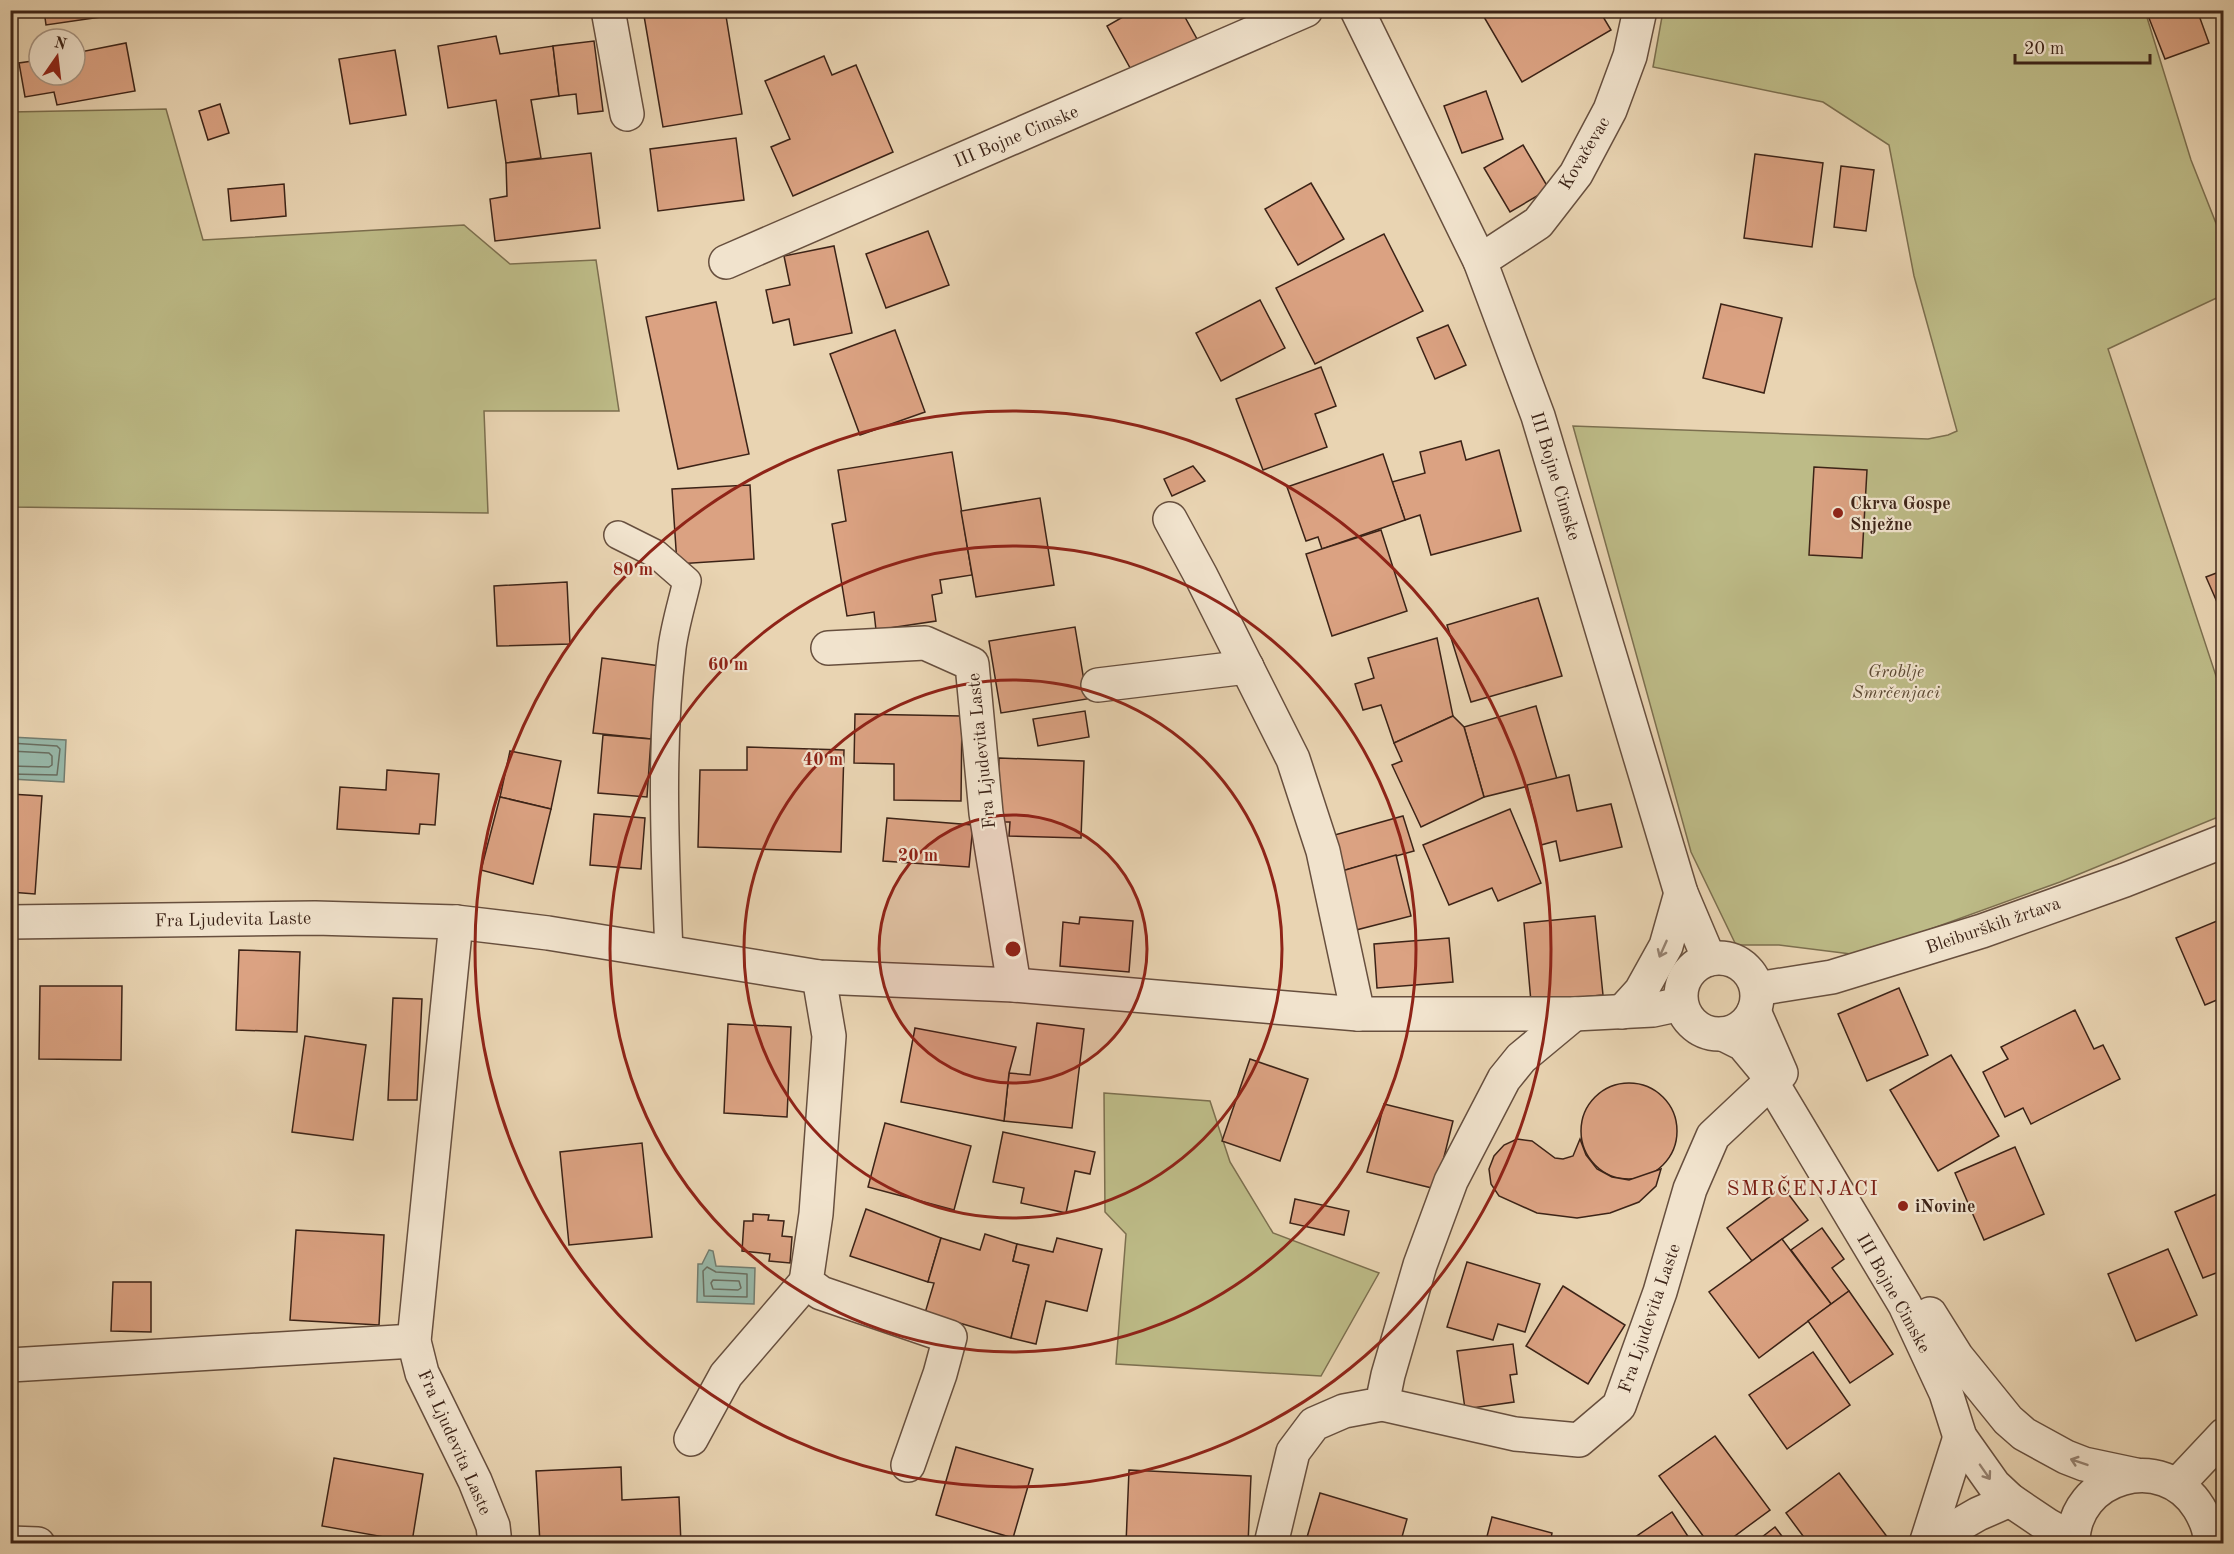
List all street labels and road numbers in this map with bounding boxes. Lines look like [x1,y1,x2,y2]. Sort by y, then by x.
street label: III Bojne Cimske [952,103,1081,171]
street label: Kovačevac [1556,114,1614,193]
street label: III Bojne Cimske [1527,410,1583,543]
street label: Fra Ljudevita Laste [965,672,999,830]
street label: Bleiburških žrtava [1924,894,2063,957]
street label: Fra Ljudevita Laste [155,910,311,930]
street label: III Bojne Cimske [1853,1231,1933,1356]
street label: Fra Ljudevita Laste [1616,1241,1684,1395]
street label: Fra Ljudevita Laste [414,1367,494,1518]

